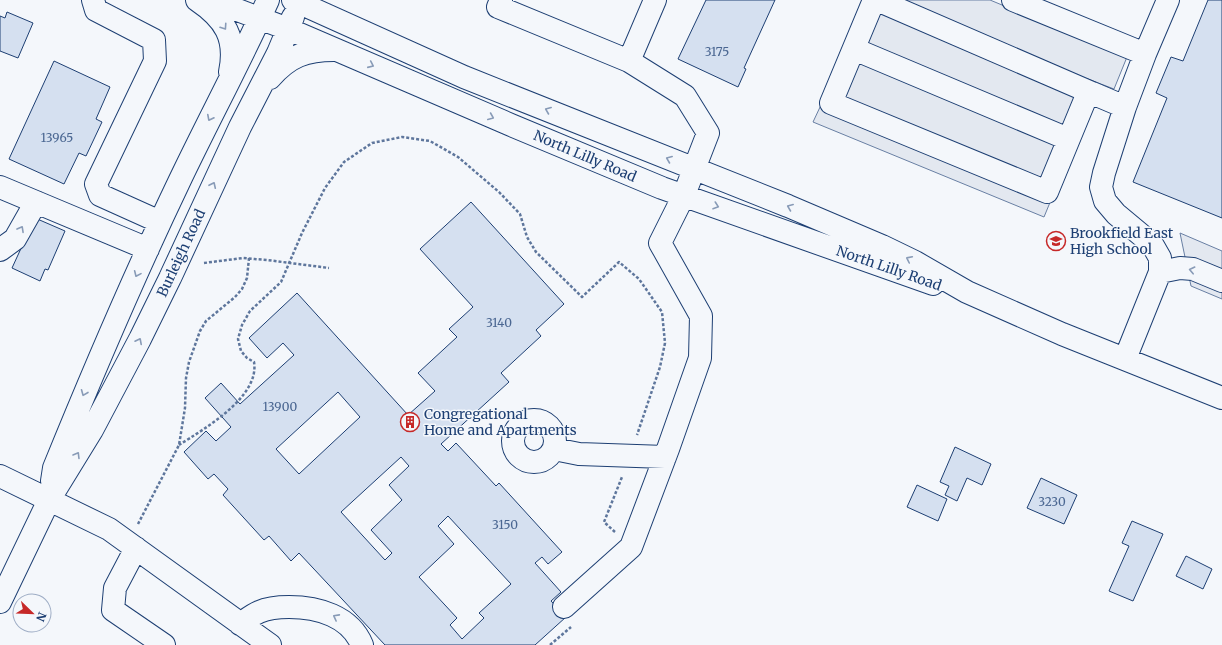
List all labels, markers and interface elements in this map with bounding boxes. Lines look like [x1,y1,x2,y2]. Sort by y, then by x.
one-way arrow [219,22,226,29]
house number: 3175 [705,44,729,59]
one-way arrow [368,61,375,69]
one-way arrow [545,107,552,115]
one-way arrow [487,112,494,120]
one-way arrow [207,114,215,122]
street label: North Lilly Road [531,126,640,186]
house number: 13965 [41,130,73,145]
one-way arrow [665,155,672,163]
one-way arrow [208,182,216,190]
one-way arrow [712,202,719,210]
one-way arrow [786,203,793,211]
street label: Burleigh Road [153,206,209,300]
place label: Brookfield East High School [1070,224,1174,258]
one-way arrow [16,226,24,233]
school or university icon: Brookfield East High School [1045,230,1067,252]
street label: North Lilly Road [834,242,944,295]
one-way arrow [905,256,913,264]
one-way arrow [1189,266,1195,274]
one-way arrow [134,270,142,278]
house number: 3140 [486,315,512,330]
one-way arrow [135,337,142,345]
one-way arrow [81,390,89,397]
house number: 13900 [263,399,297,414]
place label: Congregational Home and Apartments [424,405,577,439]
building icon: Congregational Home and Apartments [399,411,421,433]
one-way arrow [72,452,80,459]
house number: 3230 [1038,494,1066,509]
house number: 3150 [492,517,518,532]
north arrow [12,593,52,633]
text: N [33,610,49,624]
one-way arrow [333,615,340,622]

